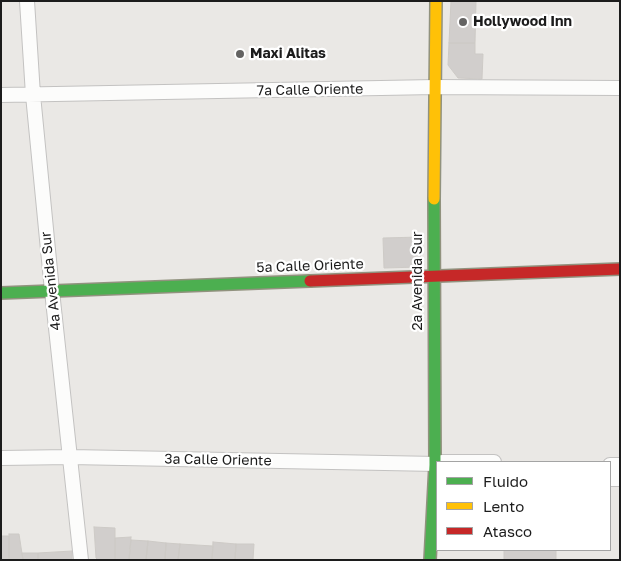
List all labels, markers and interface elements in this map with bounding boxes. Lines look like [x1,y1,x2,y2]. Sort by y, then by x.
place label: Hollywood Inn [473,14,572,30]
marker: Hollywood Inn [457,16,469,28]
place label: Maxi Alitas [250,46,326,62]
marker: Maxi Alitas [234,48,246,60]
street label: 7a Calle Oriente [257,81,363,99]
street label: 4a Avenida Sur [37,231,65,331]
street label: 2a Avenida Sur [410,231,426,331]
street label: 5a Calle Oriente [256,256,364,276]
street label: 3a Calle Oriente [164,451,272,469]
legend [436,461,611,551]
text: Fluido [483,472,528,490]
text: Lento [483,497,524,515]
text: Atasco [483,522,532,540]

